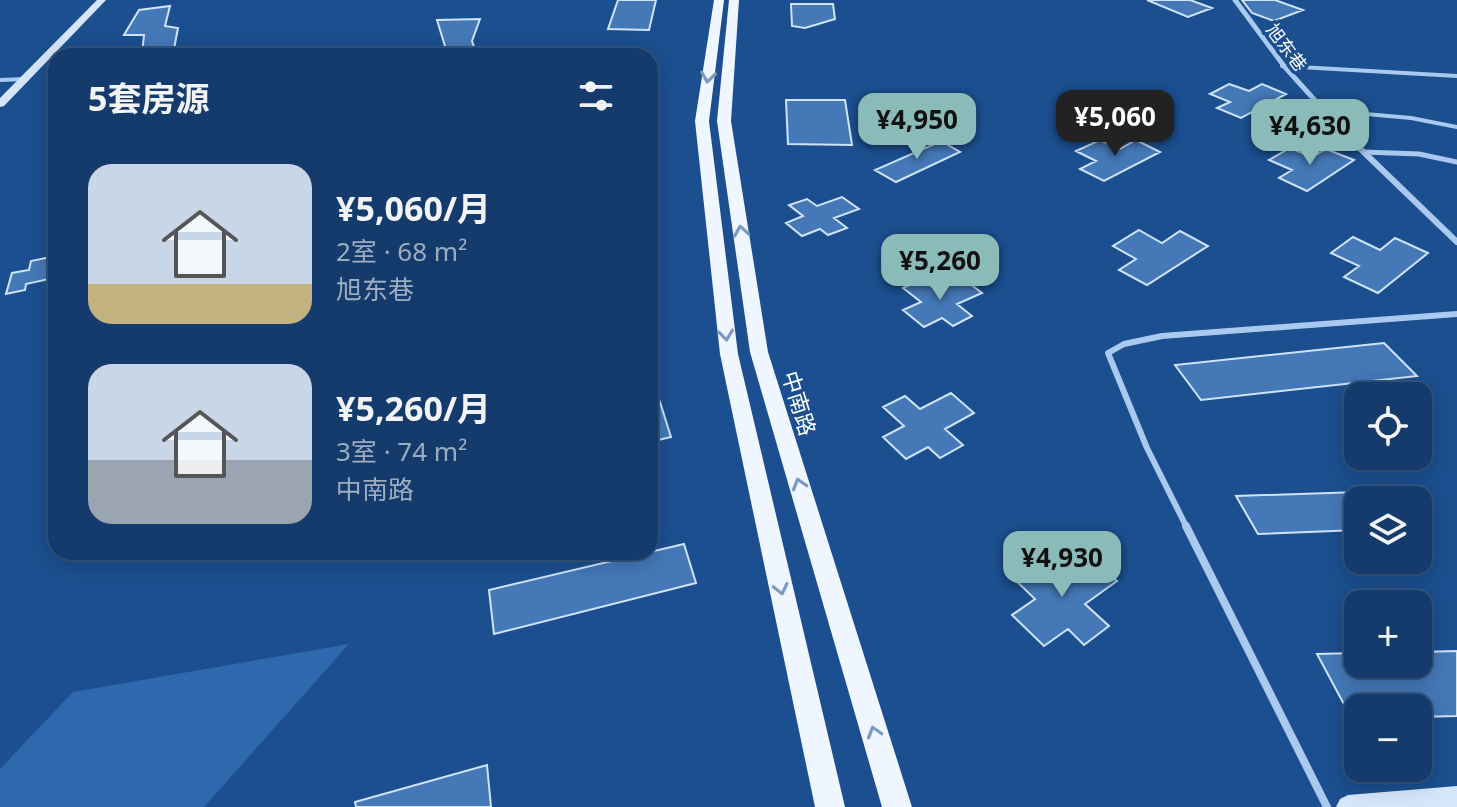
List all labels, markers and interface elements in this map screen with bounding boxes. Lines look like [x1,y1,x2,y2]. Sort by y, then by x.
street label: 旭东巷 [1261,18,1313,76]
one-way arrow [700,70,717,84]
icon: filters [574,74,618,118]
text: 5套房源 [88,75,209,121]
pin: ¥5,060 [1050,90,1180,158]
pin: ¥4,950 [852,93,982,161]
text: ¥5,060 [1074,98,1156,134]
pin: ¥4,630 [1245,99,1375,167]
text: ¥4,950 [876,101,958,137]
text: ¥4,630 [1269,107,1351,143]
text: ¥5,060/月 [336,185,491,231]
icon: home [152,196,248,292]
one-way arrow [733,224,750,238]
text: 2室 · 68 m² [336,233,467,269]
pin: ¥5,260 [875,234,1005,302]
text: ¥5,260 [899,242,981,278]
text: 旭东巷 [336,271,414,307]
one-way arrow [718,329,735,342]
street label: 中南路 [776,367,824,439]
map controls [1344,382,1432,782]
button: locate [1344,382,1432,470]
text: ¥5,260/月 [336,385,491,431]
icon: home [152,396,248,492]
text: 3室 · 74 m² [336,433,467,469]
text: 中南路 [336,471,414,507]
one-way arrow [792,477,808,491]
button: layers [1344,486,1432,574]
pin: ¥4,930 [997,531,1127,599]
text: ¥4,930 [1021,539,1103,575]
one-way arrow [772,582,789,596]
button: + [1344,590,1432,678]
button: − [1344,694,1432,782]
one-way arrow [867,726,883,740]

